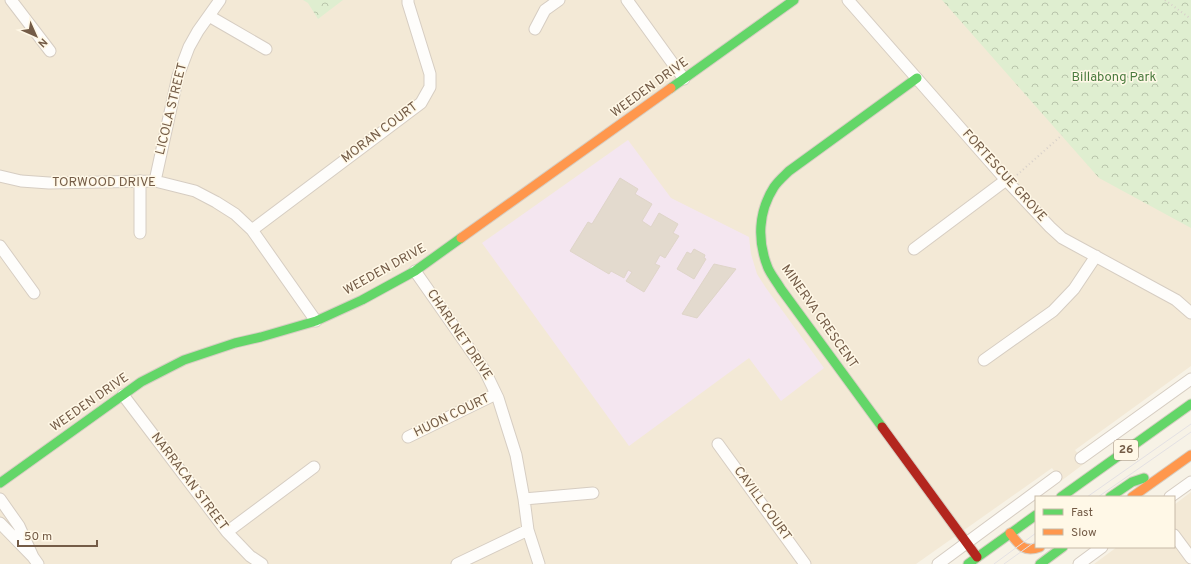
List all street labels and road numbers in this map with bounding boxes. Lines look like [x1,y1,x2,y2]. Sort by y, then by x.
street label: WEEDEN DRIVE [608,54,692,122]
street label: LICOLA STREET [153,61,191,157]
street label: MORAN COURT [339,99,421,167]
street label: FORTESCUE GROVE [958,127,1050,225]
street label: TORWOOD DRIVE [52,175,156,191]
street label: WEEDEN DRIVE [341,241,429,299]
street label: MINERVA CRESCENT [777,262,861,372]
street label: CHARLNET DRIVE [423,287,495,383]
street label: WEEDEN DRIVE [48,370,132,436]
street label: HUON COURT [411,391,493,441]
street label: NARRACAN STREET [147,430,231,534]
road number: 26 [1114,440,1138,460]
street label: CAVILL COURT [730,464,794,544]

